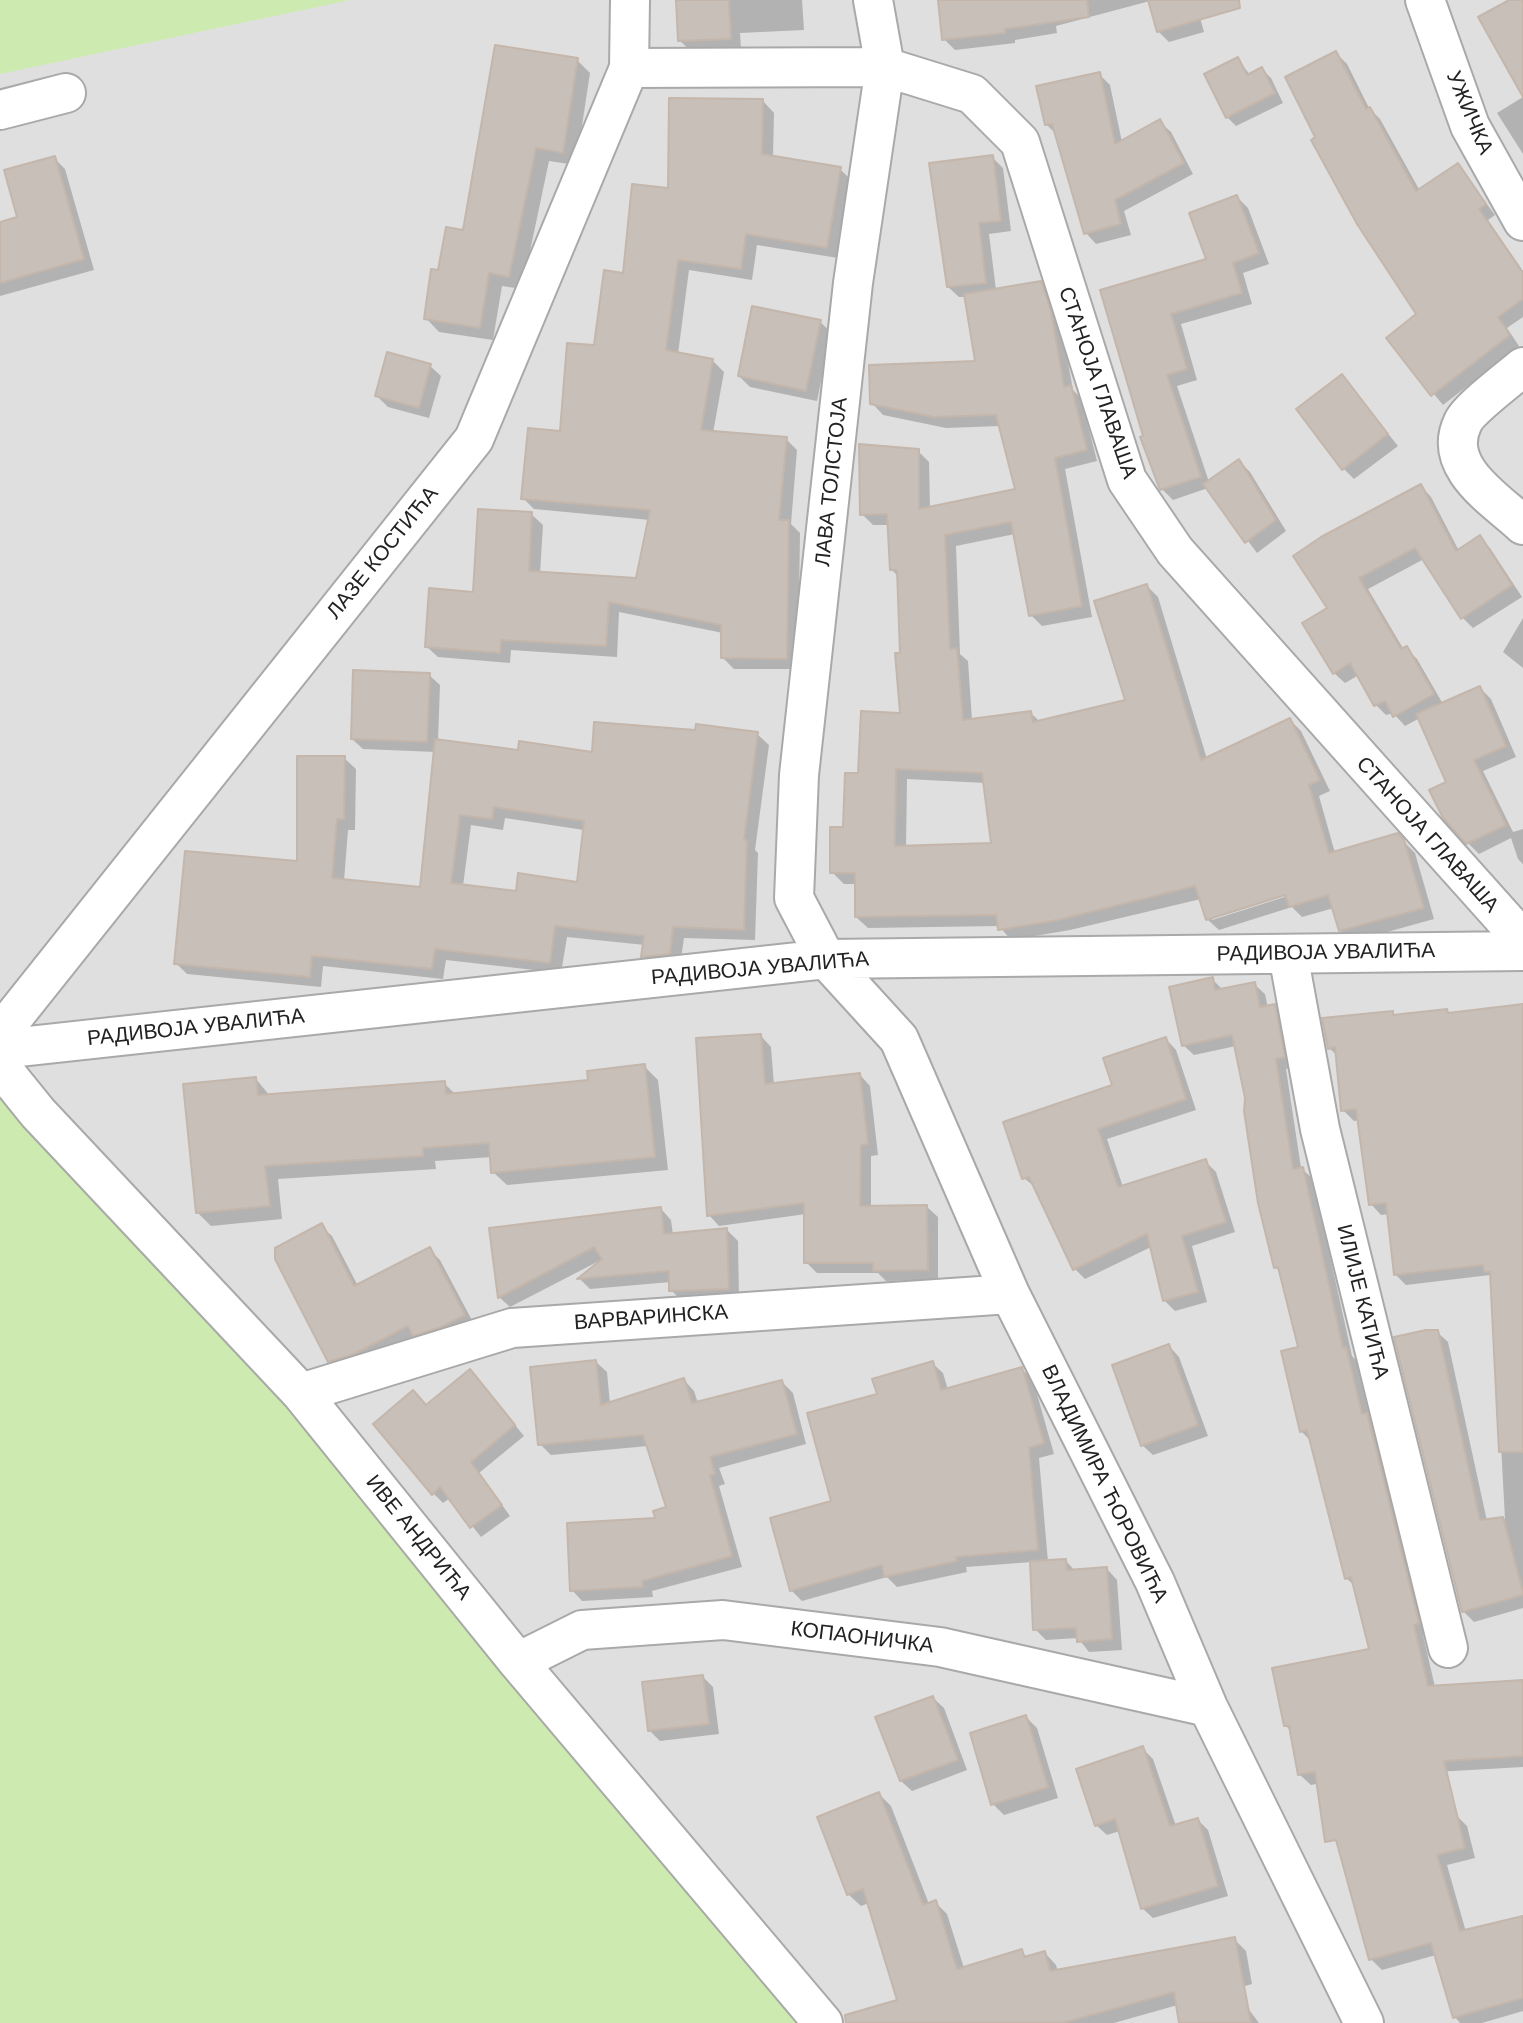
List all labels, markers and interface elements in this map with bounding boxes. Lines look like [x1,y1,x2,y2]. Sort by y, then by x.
street label: УЖИЧКА [1440,68,1498,158]
street label: СТАНОЈА ГЛАВАША [1052,284,1142,482]
street label: ЛАВА ТОЛСТОЈА [811,396,853,568]
street label: ЛАЗЕ КОСТИЋА [322,482,444,624]
street label: СТАНОЈА ГЛАВАША [1350,752,1504,918]
street label: РАДИВОЈА УВАЛИЋА [1217,938,1435,968]
street label: РАДИВОЈА УВАЛИЋА [650,947,870,991]
street label: РАДИВОЈА УВАЛИЋА [86,1004,306,1052]
street label: ИЛИЈЕ КАТИЋА [1331,1222,1393,1382]
street label: ВАРВАРИНСКА [573,1300,729,1336]
street label: ВЛАДИМИРА ЋОРОВИЋА [1035,1361,1173,1607]
street label: ИВЕ АНДРИЋА [360,1470,476,1606]
street label: КОПАОНИЧКА [789,1617,935,1659]

